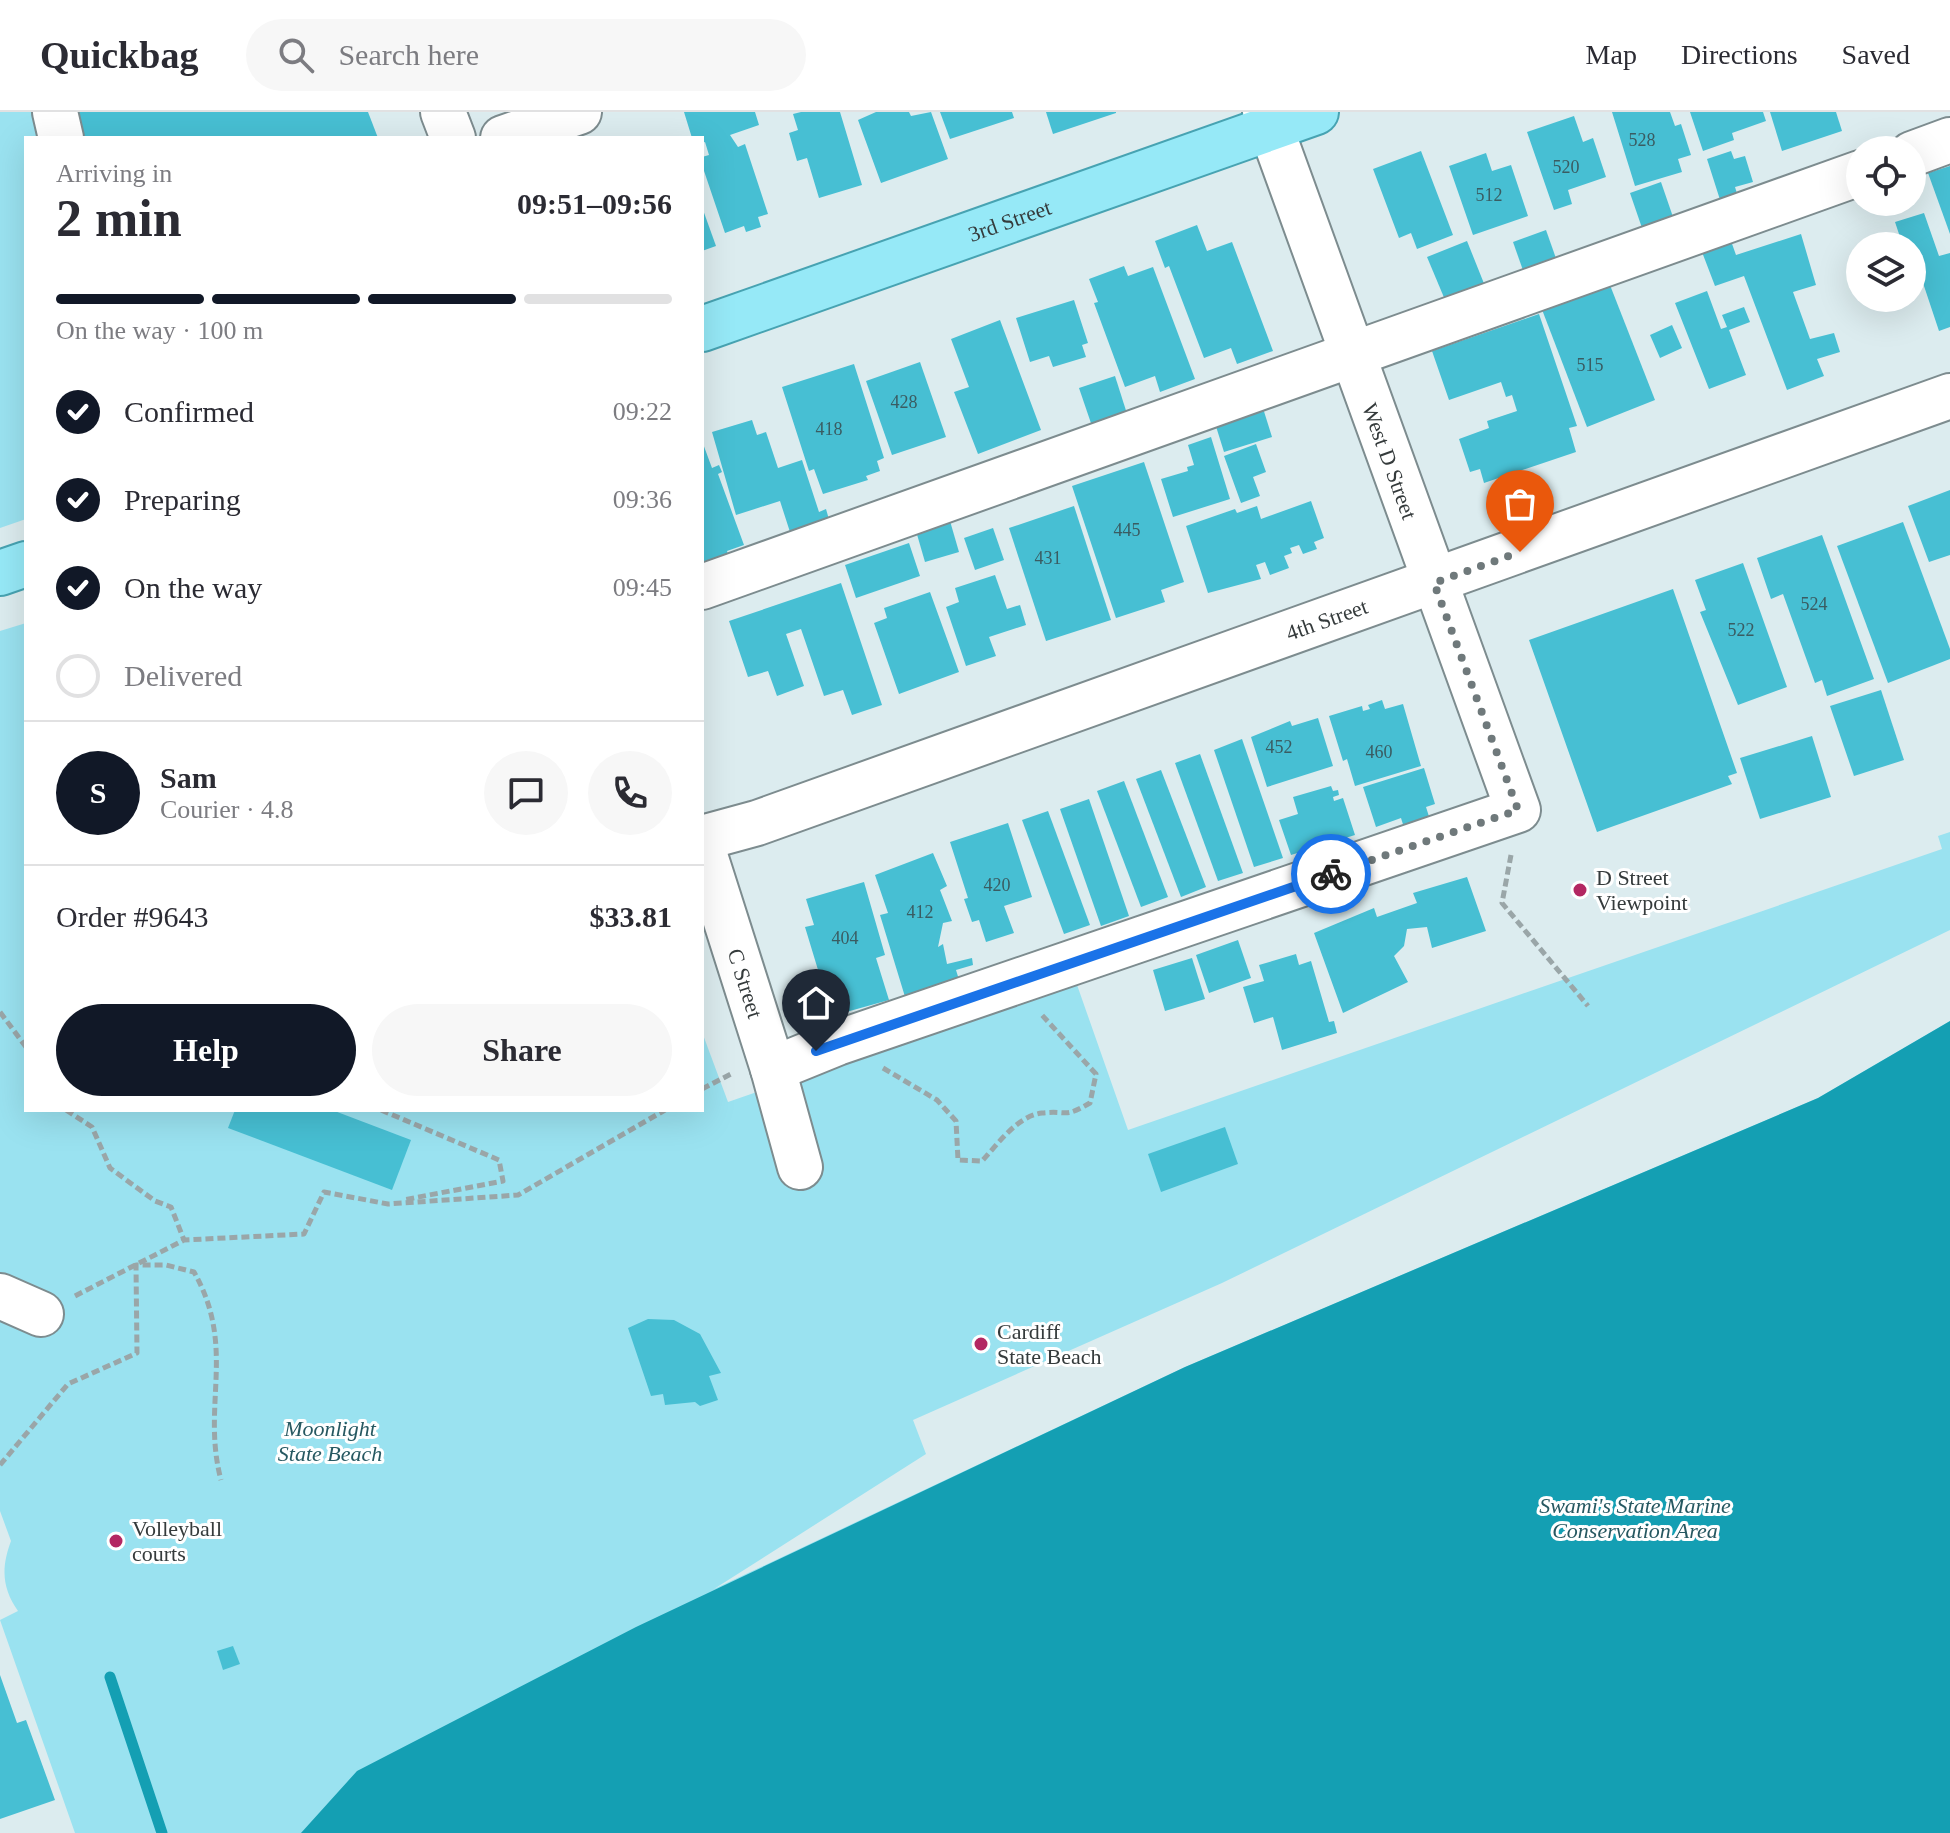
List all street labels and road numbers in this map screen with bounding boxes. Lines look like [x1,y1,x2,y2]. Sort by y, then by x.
street label: 3rd Street [965,195,1054,247]
street label: West D Street [1357,400,1422,523]
street label: 4th Street [1283,594,1371,646]
street label: C Street [722,945,768,1021]

